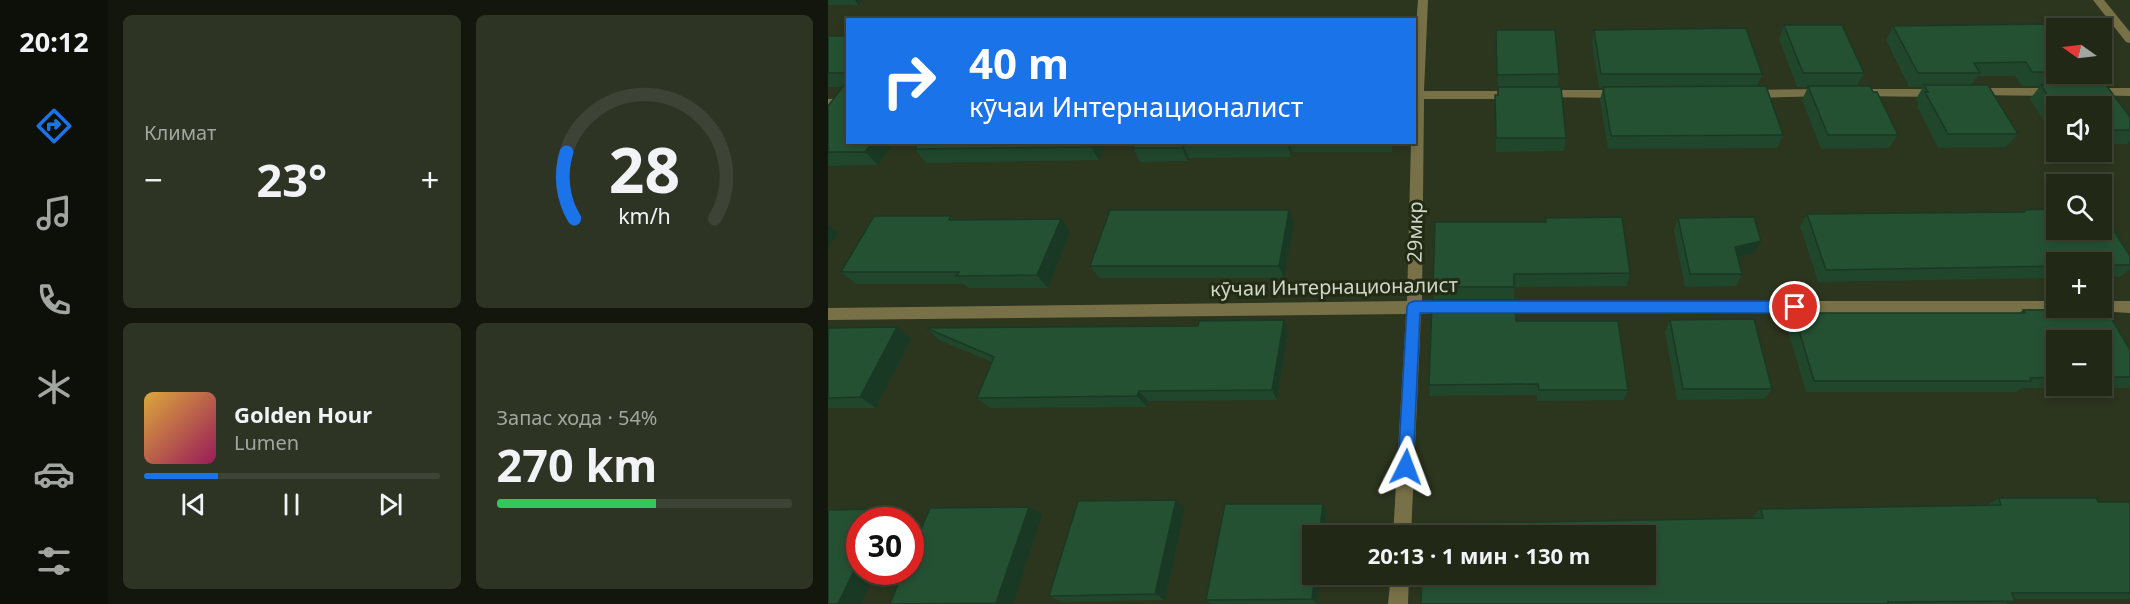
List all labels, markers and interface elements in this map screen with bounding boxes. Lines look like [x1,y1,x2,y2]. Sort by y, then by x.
north arrow [2046,18,2112,84]
map controls [2046,18,2112,396]
text: 20:12 [19,23,89,60]
text: 40 m [969,34,1069,91]
icon: right [870,42,948,120]
text: кӯчаи Интернационалист [969,88,1303,125]
button: sound [2046,96,2112,162]
icon: directions [33,105,75,147]
text: Климат [144,119,216,146]
text: 28 [609,126,680,211]
text: 23° [256,149,327,210]
text: − [144,157,163,202]
text: + [421,157,440,202]
button: search [2046,174,2112,240]
icon: music [33,192,75,234]
text: km/h [618,201,671,230]
street label: 29мкр [1400,201,1429,263]
button: + [2046,252,2112,318]
street label: кӯчаи Интернационалист [1210,271,1458,302]
icon: phone [33,279,75,321]
pin [1769,281,1820,332]
icon: arrive [1778,290,1811,323]
button: − [2046,330,2112,396]
icon: climate [33,366,75,408]
text: Golden Hour [234,399,372,429]
text: Запас хода · 54% [497,404,657,431]
text: Lumen [234,429,299,456]
text: 270 km [497,434,657,495]
position arrow [1374,435,1438,499]
icon: car [33,453,75,495]
icon: previous [177,488,210,521]
icon: pause [275,488,308,521]
icon: next [374,488,407,521]
speed limit sign: 30 [846,507,924,585]
icon: filters [33,540,75,582]
text: 20:13 · 1 мин · 130 m [1368,540,1590,570]

